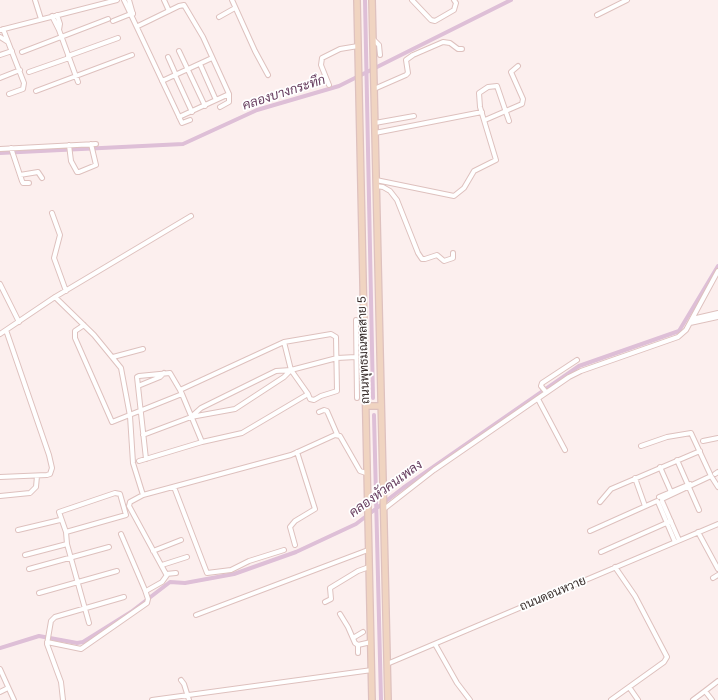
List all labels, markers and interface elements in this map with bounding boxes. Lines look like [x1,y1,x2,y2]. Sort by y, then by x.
water label: คลองบางกระทึก [241,72,327,114]
street label: ถนนพุทธมณฑลสาย 5 [355,296,373,404]
water label: คลองหัวคนเพลง [346,457,426,521]
street label: ถนนดอนหวาย [518,574,588,614]

